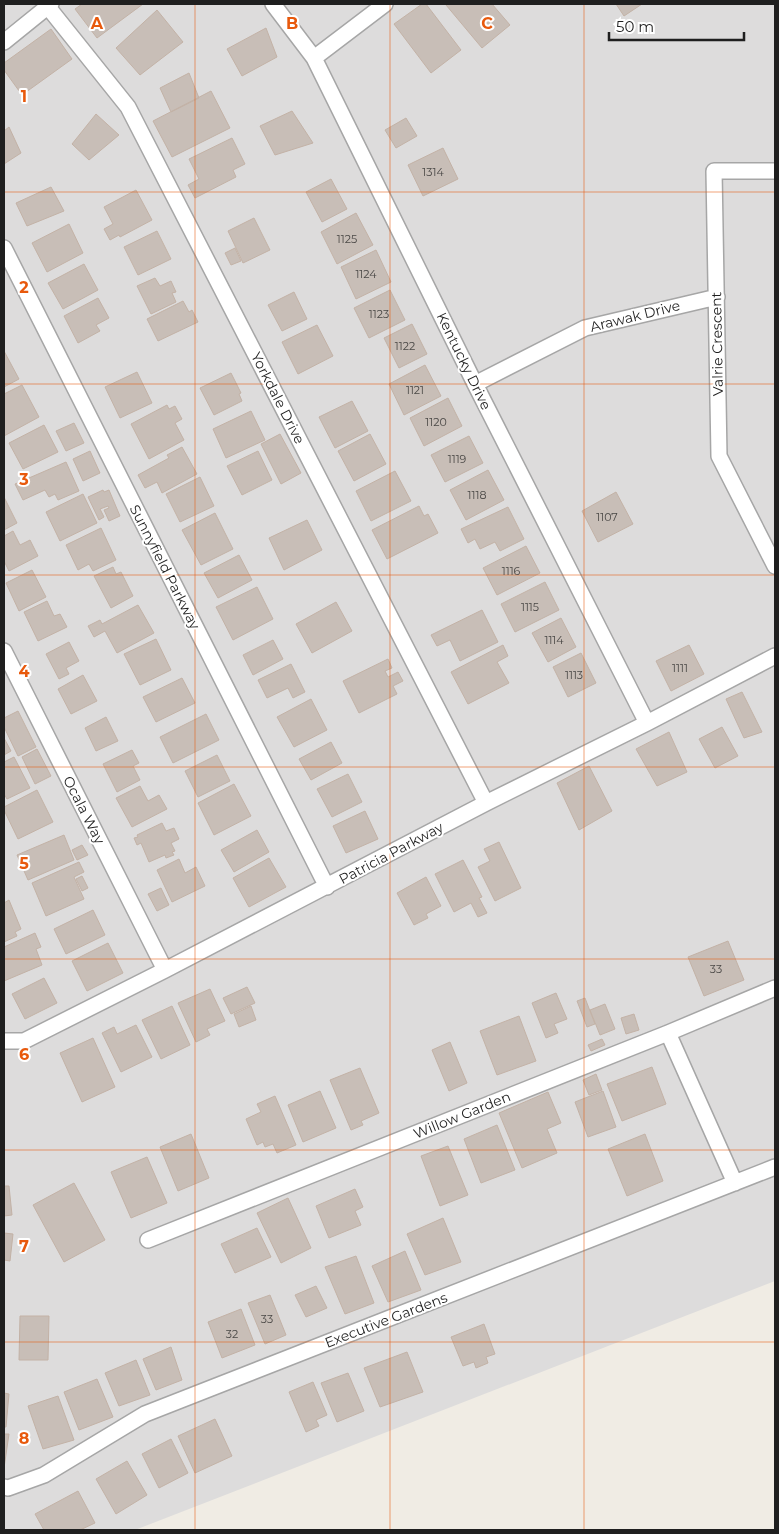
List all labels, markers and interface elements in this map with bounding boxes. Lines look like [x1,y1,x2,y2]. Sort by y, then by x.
scale bar [609,10,744,42]
text: A [90,14,104,33]
text: B [286,14,298,33]
text: C [481,14,493,33]
text: 50 m [616,17,654,36]
text: 1 [21,87,27,106]
house number: 1314 [422,165,444,179]
house number: 1125 [337,232,357,246]
house number: 1124 [355,267,377,281]
text: 2 [19,278,29,297]
street label: Valrie Crescent [707,291,727,396]
street label: Arawak Drive [588,296,682,336]
house number: 1123 [369,307,389,321]
street label: Kentucky Drive [433,309,495,413]
house number: 1122 [395,339,415,353]
street label: Yorkdale Drive [247,349,309,447]
house number: 1121 [406,383,424,397]
house number: 1120 [425,415,447,429]
house number: 1119 [448,452,467,466]
text: 3 [18,470,29,489]
house number: 1118 [468,488,486,502]
street label: Sunnyfield Parkway [126,502,204,633]
house number: 1107 [596,510,618,524]
house number: 1116 [502,564,521,578]
house number: 1115 [521,600,539,614]
house number: 1114 [544,633,564,647]
house number: 1111 [672,661,688,675]
text: 4 [18,662,30,681]
house number: 1113 [565,668,583,682]
street label: Ocala Way [59,773,109,847]
street label: Patricia Parkway [336,818,447,888]
text: 5 [19,854,29,873]
house number: 33 [710,962,722,976]
text: 6 [19,1045,29,1064]
street label: Willow Garden [411,1087,513,1143]
text: 7 [19,1237,29,1256]
street label: Executive Gardens [322,1288,450,1352]
house number: 33 [261,1312,273,1326]
house number: 32 [226,1327,238,1341]
text: 8 [19,1429,29,1448]

